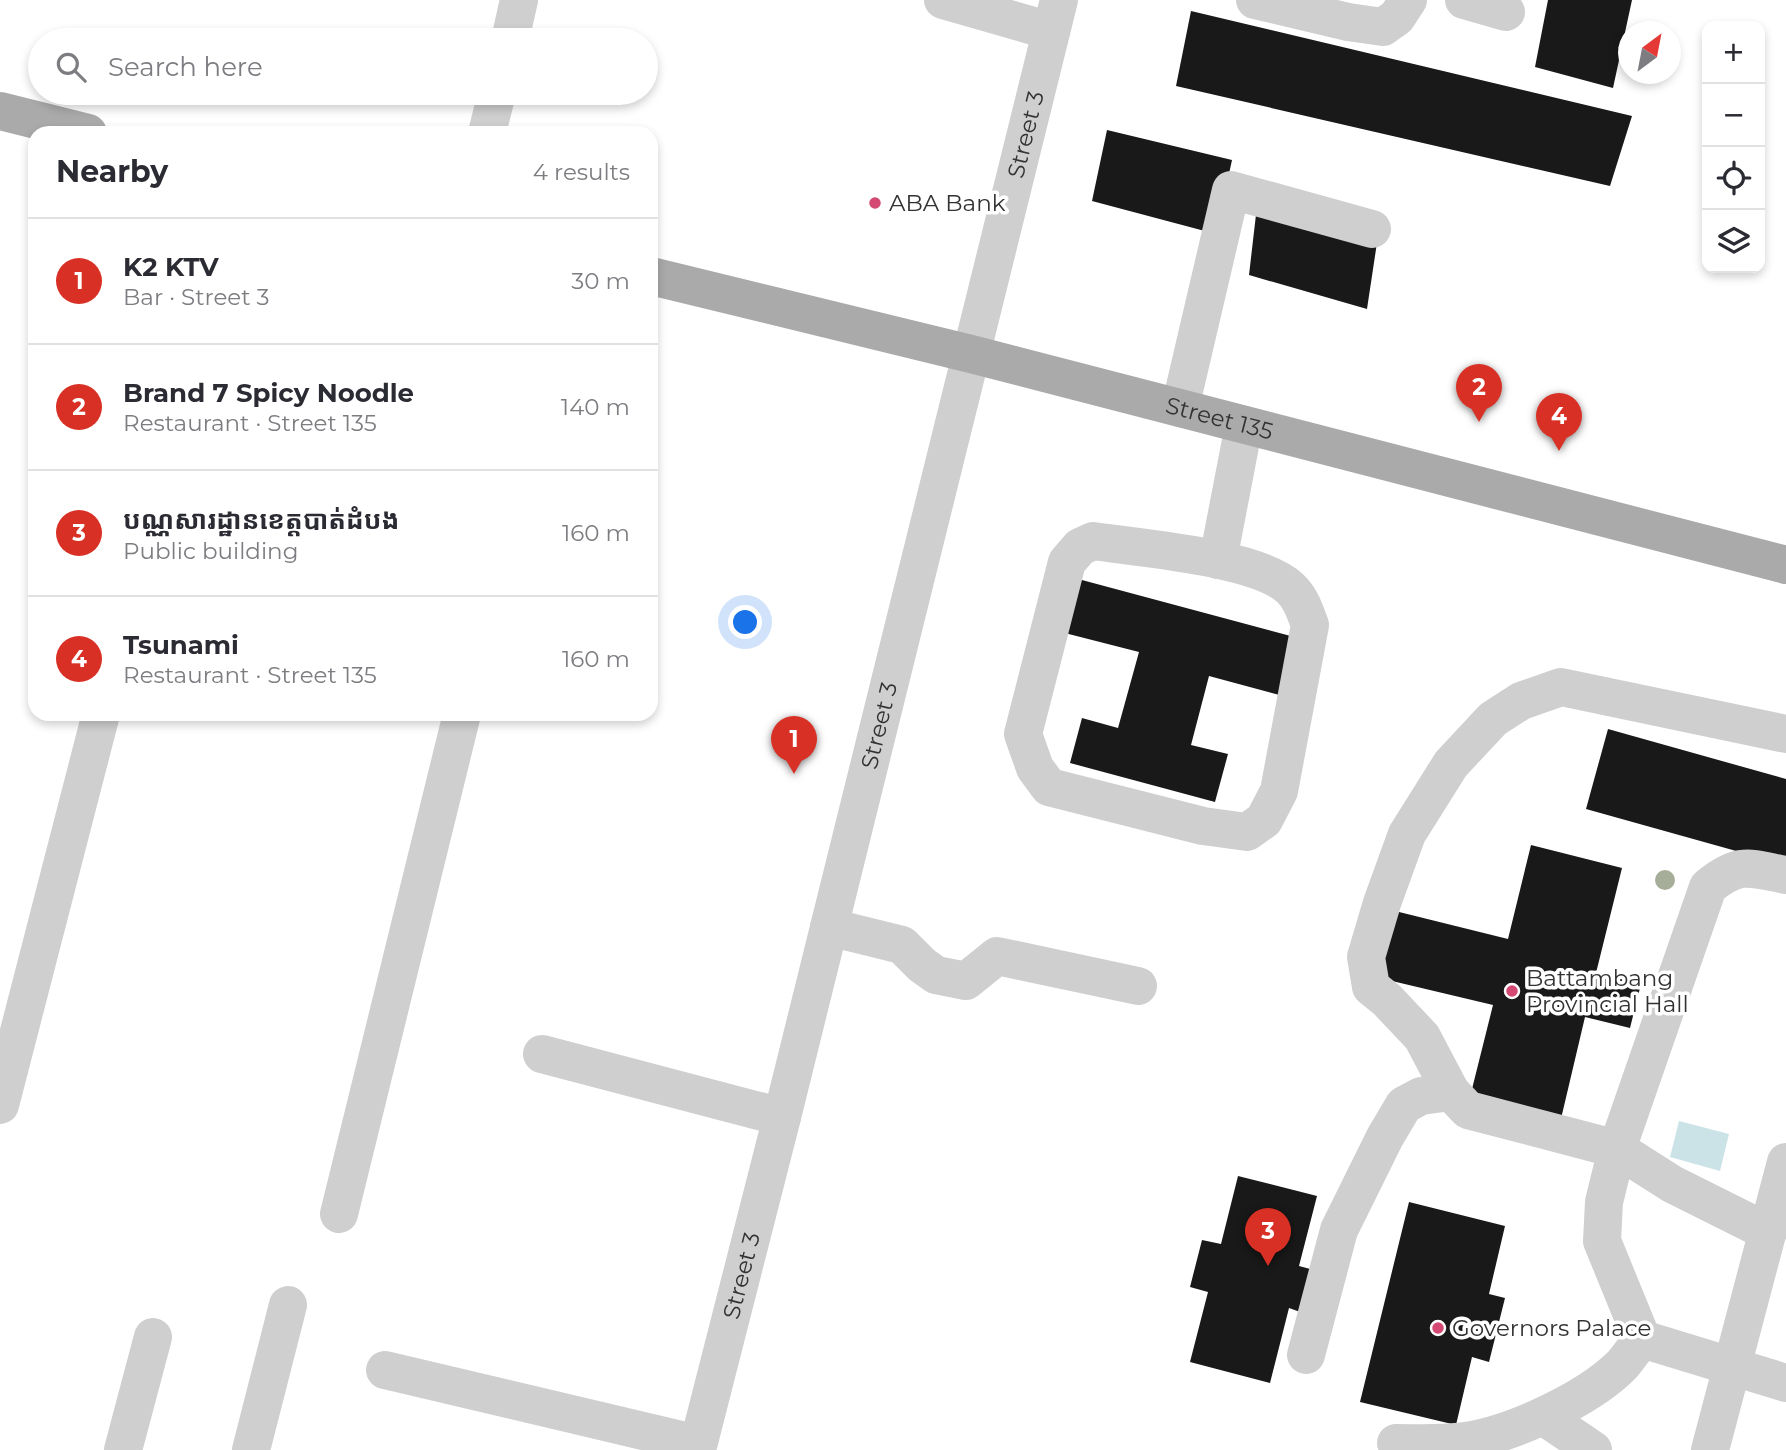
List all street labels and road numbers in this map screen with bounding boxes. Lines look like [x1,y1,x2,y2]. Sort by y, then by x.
street label: Street 3 [1001,88,1050,181]
street label: Street 135 [1163,391,1276,446]
street label: Street 3 [855,679,903,772]
street label: Street 3 [717,1229,766,1322]

